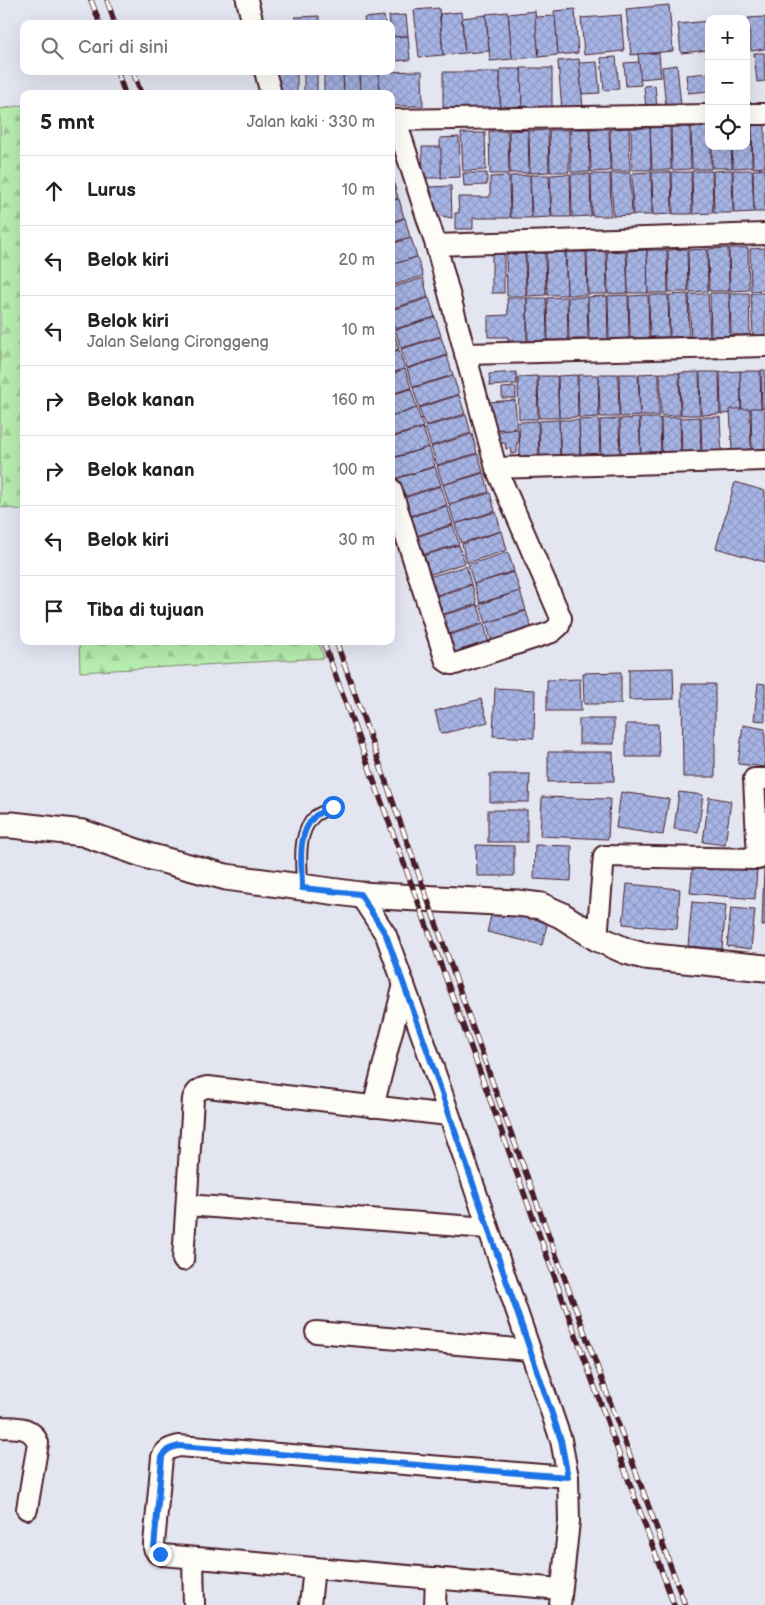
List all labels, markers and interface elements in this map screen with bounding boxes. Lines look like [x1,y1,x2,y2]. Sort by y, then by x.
map controls [705,15,750,150]
button: + [705,15,750,60]
search box [20,20,395,75]
icon: search [38,34,66,62]
text: Cari di sini [78,36,168,59]
button: − [705,60,750,105]
button: locate [705,105,750,150]
text: 5 mnt [40,110,94,135]
text: Jalan kaki · 330 m [247,113,375,132]
icon: ahead [40,177,68,205]
text: Lurus [87,179,136,202]
text: 10 m [342,181,375,200]
icon: left [40,247,68,275]
text: Belok kiri [87,249,169,272]
text: 20 m [339,251,375,270]
text: Belok kiri [87,310,169,333]
icon: left [40,317,68,345]
text: 10 m [342,321,375,340]
text: Jalan Selang Cironggeng [87,333,269,352]
icon: right [40,387,68,415]
text: Belok kanan [87,389,195,412]
text: 160 m [332,391,375,410]
icon: right [40,457,68,485]
text: Belok kanan [87,459,195,482]
text: 100 m [332,461,375,480]
icon: left [40,527,68,555]
text: Belok kiri [87,529,169,552]
text: 30 m [338,531,375,550]
icon: arrive [40,597,68,625]
text: Tiba di tujuan [87,599,204,622]
route start [322,796,345,819]
route end [149,1543,172,1566]

